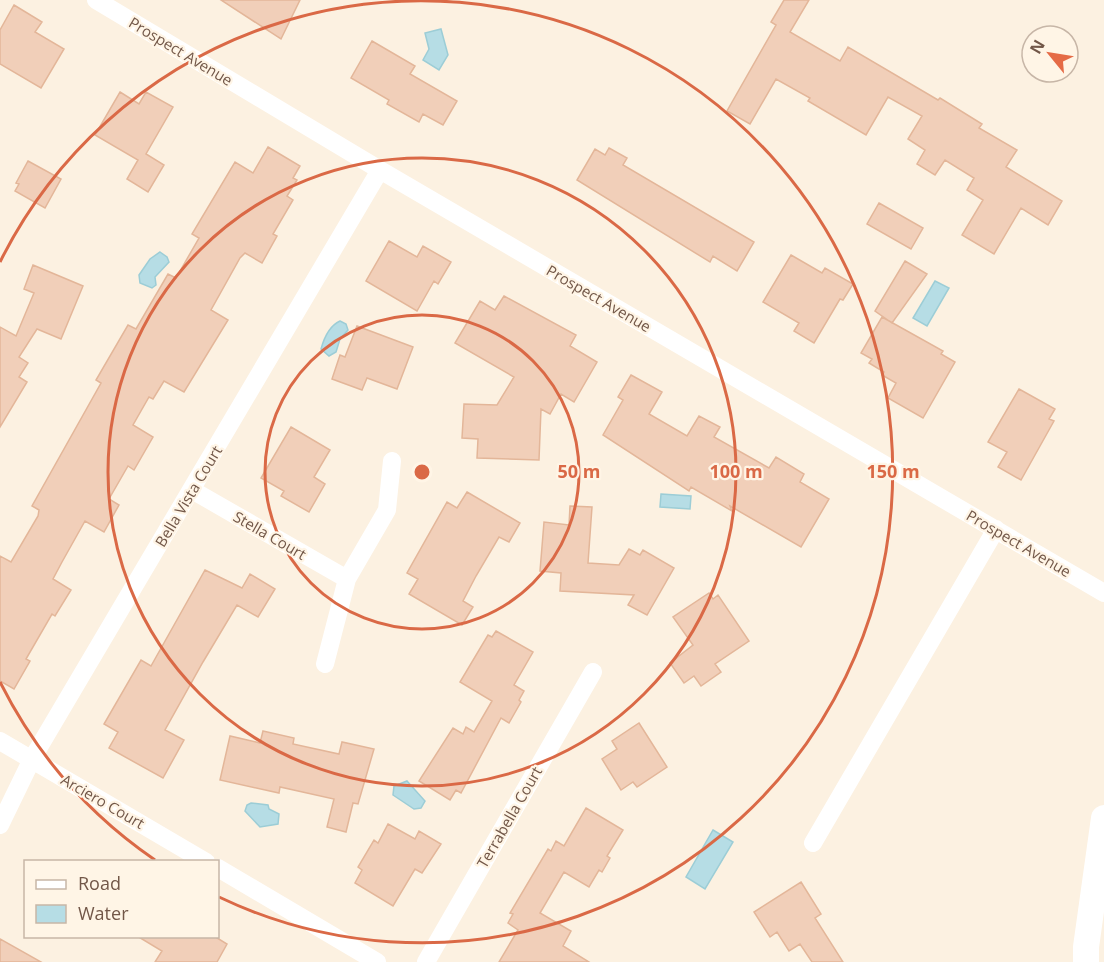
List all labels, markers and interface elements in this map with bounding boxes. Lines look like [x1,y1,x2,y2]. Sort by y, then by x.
street label: Prospect Avenue [125,12,237,90]
north arrow [1020,24,1080,84]
text: N [1024,35,1050,58]
street label: Prospect Avenue [543,260,655,336]
street label: Bella Vista Court [150,442,226,550]
text: 50 m [558,459,600,483]
text: 100 m [709,459,763,483]
text: 150 m [866,459,920,483]
centre of rings [412,462,432,482]
street label: Prospect Avenue [963,505,1075,581]
street label: Stella Court [230,506,310,564]
street label: Terrabella Court [472,763,546,871]
street label: Arciero Court [58,769,148,833]
legend [24,860,219,938]
text: Road [78,871,121,895]
text: Water [78,901,129,925]

